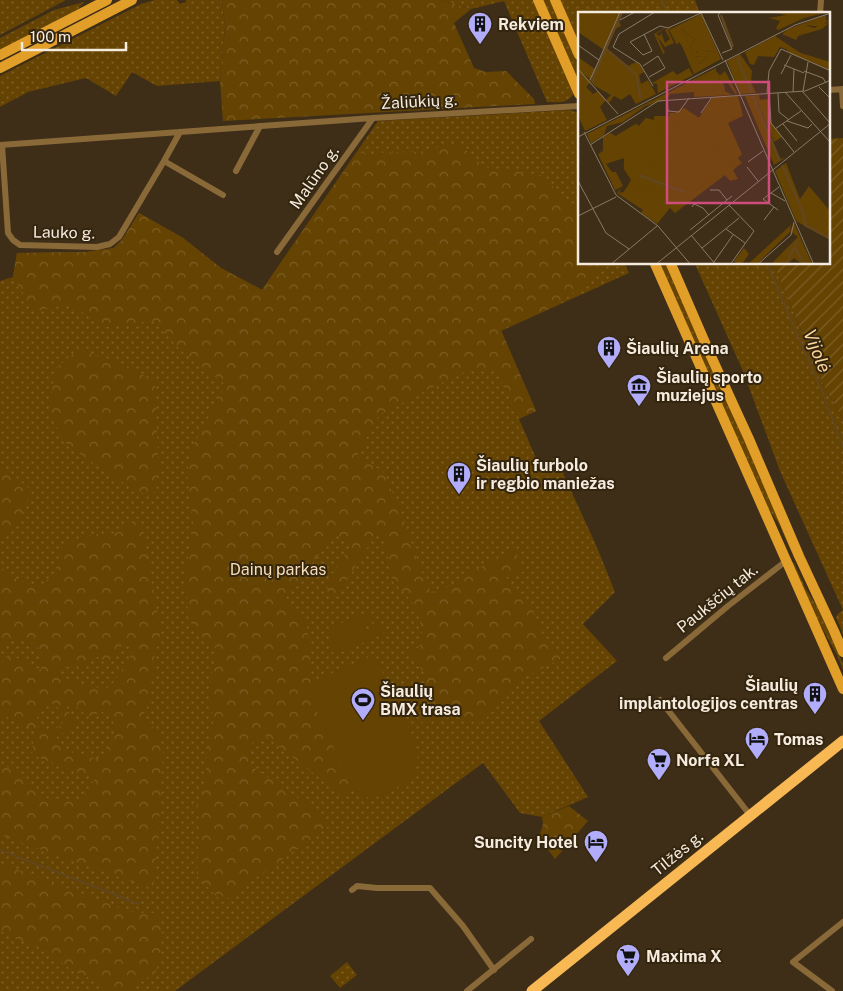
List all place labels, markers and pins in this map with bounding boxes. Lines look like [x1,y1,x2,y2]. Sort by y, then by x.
building icon: Rekviem [467,11,493,45]
place label: Rekviem [498,15,564,34]
building icon: Šiaulių Arena [596,335,622,369]
place label: Šiaulių Arena [626,338,728,358]
place label: Šiaulių sporto muziejus [656,367,762,405]
museum icon: Šiaulių sporto muziejus [626,373,652,407]
place label: Šiaulių furbolo ir regbio maniežas [476,455,615,493]
building icon: Šiaulių furbolo ir regbio maniežas [446,461,472,495]
place label: Šiaulių implantologijos centras [619,675,798,713]
place label: Šiaulių BMX trasa [380,681,461,719]
building icon: Šiaulių implantologijos centras [802,681,828,715]
sports icon: Šiaulių BMX trasa [350,687,376,721]
hotel icon: Tomas [744,726,770,760]
place label: Tomas [774,730,824,749]
supermarket icon: Norfa XL [646,747,672,781]
place label: Norfa XL [676,751,744,770]
hotel icon: Suncity Hotel [583,829,609,863]
place label: Suncity Hotel [474,833,578,852]
supermarket icon: Maxima X [615,943,641,977]
place label: Maxima X [646,947,722,966]

